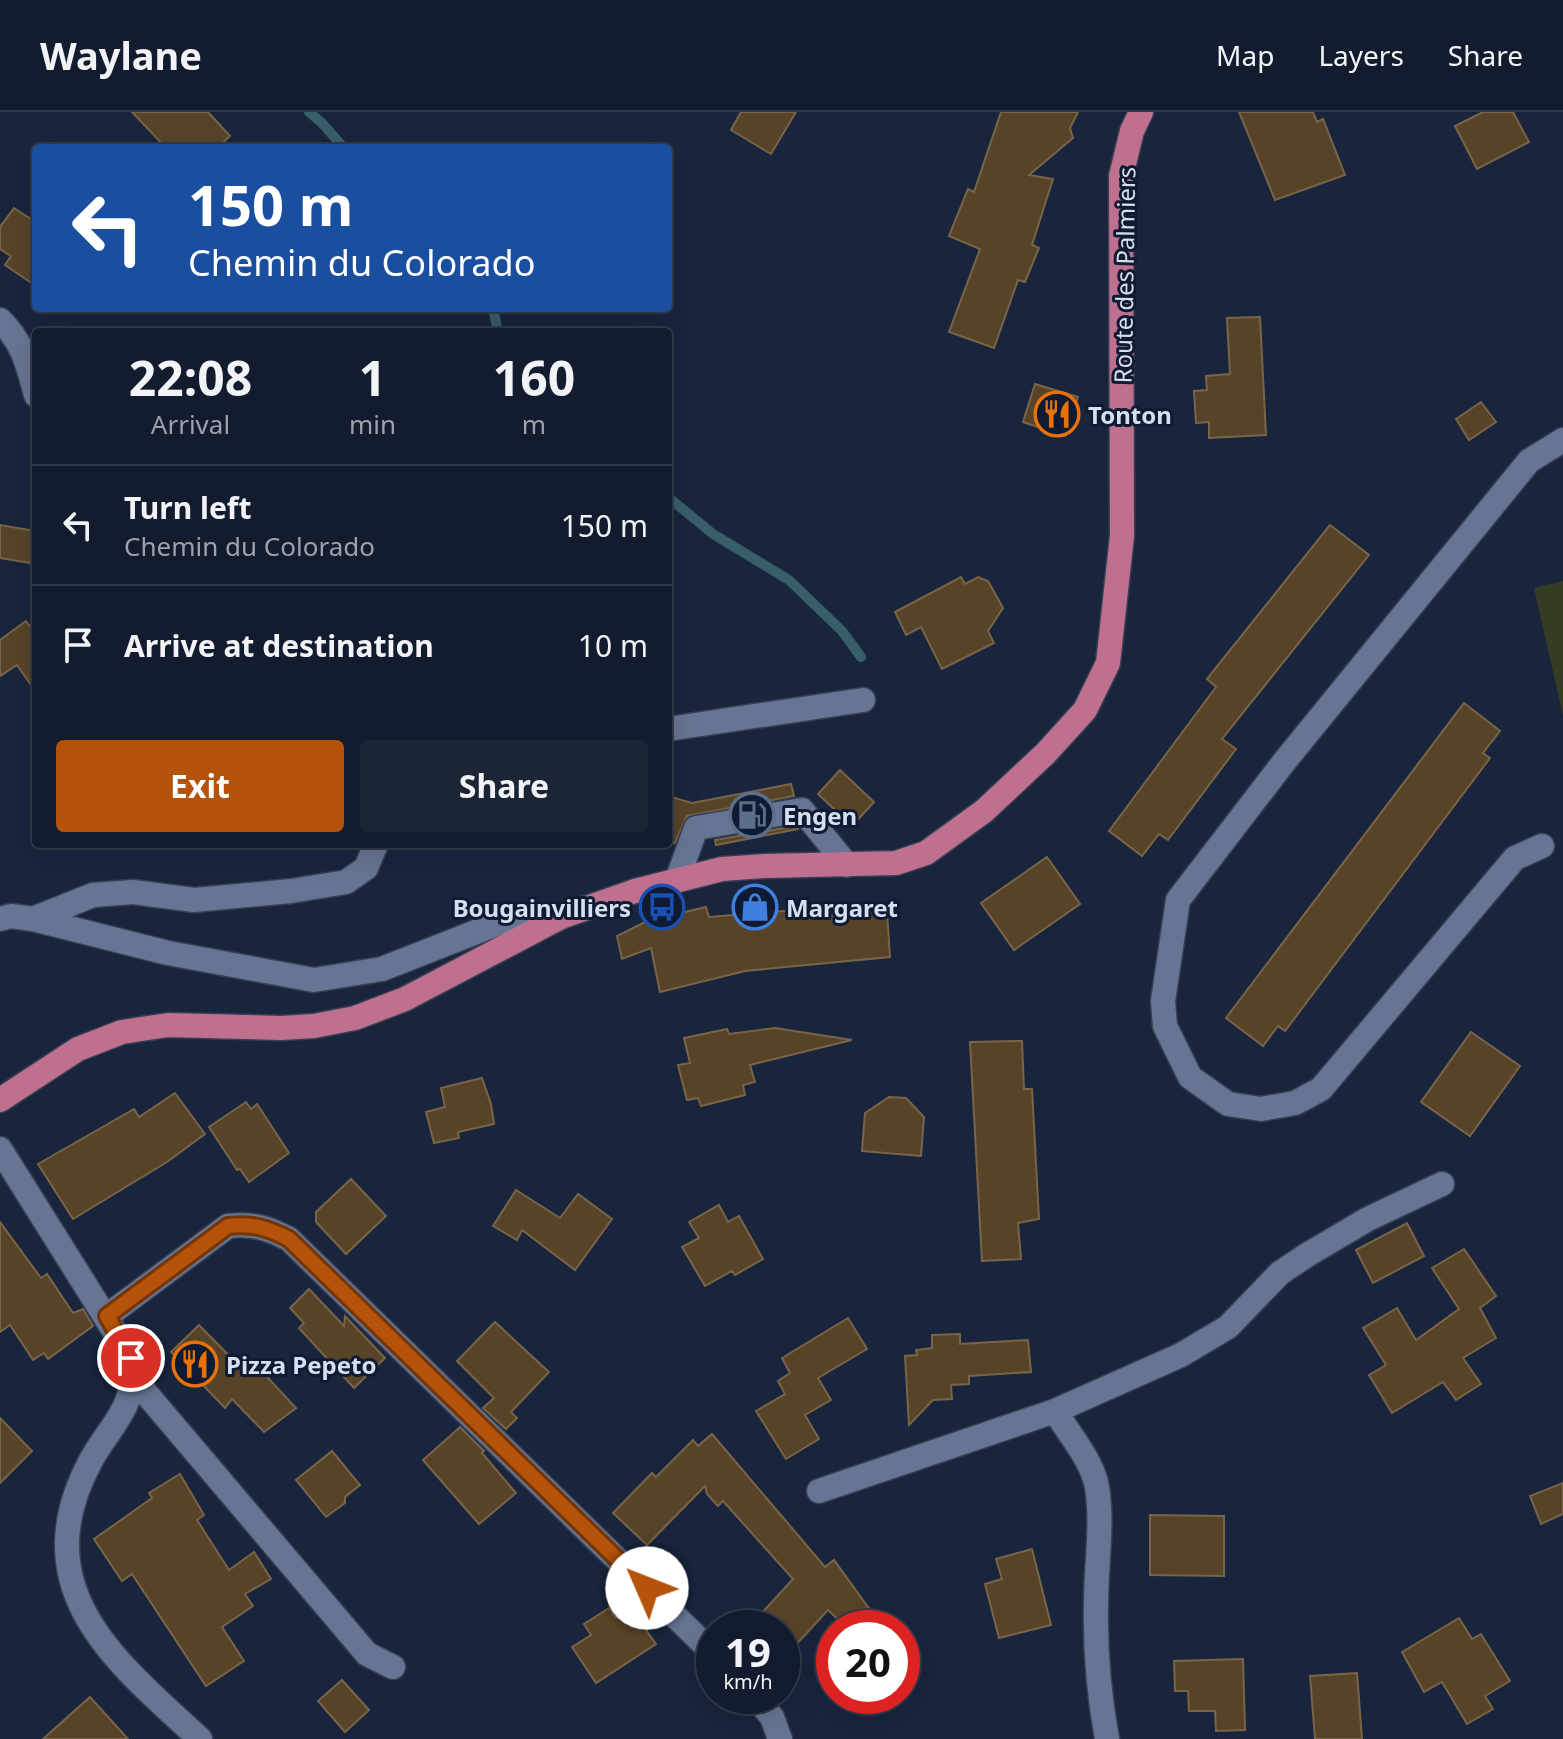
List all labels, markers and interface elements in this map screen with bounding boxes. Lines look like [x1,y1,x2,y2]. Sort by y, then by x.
text: Waylane [40,29,202,81]
text: Map [1216,36,1274,74]
text: Layers [1318,36,1404,74]
text: Share [1448,36,1523,74]
text: 150 m [188,166,353,242]
street label: Route des Palmiers [1106,166,1142,384]
icon: left [56,176,160,280]
text: Chemin du Colorado [188,238,535,287]
text: 22:08 [129,345,252,410]
text: 1 [359,345,386,410]
text: 160 [493,345,575,410]
restaurant icon: Tonton [1033,390,1081,438]
place label: Tonton [1088,398,1172,431]
text: Arrival [151,406,230,442]
text: min [349,406,396,442]
text: m [522,406,546,442]
text: Turn left [124,487,252,528]
icon: left [56,503,100,547]
text: 150 m [561,505,648,546]
text: Chemin du Colorado [124,528,375,564]
icon: arrive [56,623,100,667]
text: Arrive at destination [124,625,434,666]
text: 10 m [578,625,648,666]
button: Exit [56,740,344,832]
button: Share [360,740,648,832]
fuel station icon: Engen [728,791,776,839]
place label: Engen [783,799,857,832]
bus stop icon: Bougainvilliers [638,883,686,931]
shop icon: Margaret [731,883,779,931]
place label: Bougainvilliers [453,891,631,924]
place label: Margaret [786,891,898,924]
pin [97,1324,165,1392]
icon: arrive [109,1336,153,1380]
restaurant icon: Pizza Pepeto [171,1340,219,1388]
place label: Pizza Pepeto [226,1348,377,1381]
position arrow [605,1546,689,1630]
speed limit sign: 20 [816,1610,920,1714]
text: 19 [725,1624,771,1679]
text: km/h [723,1668,773,1695]

